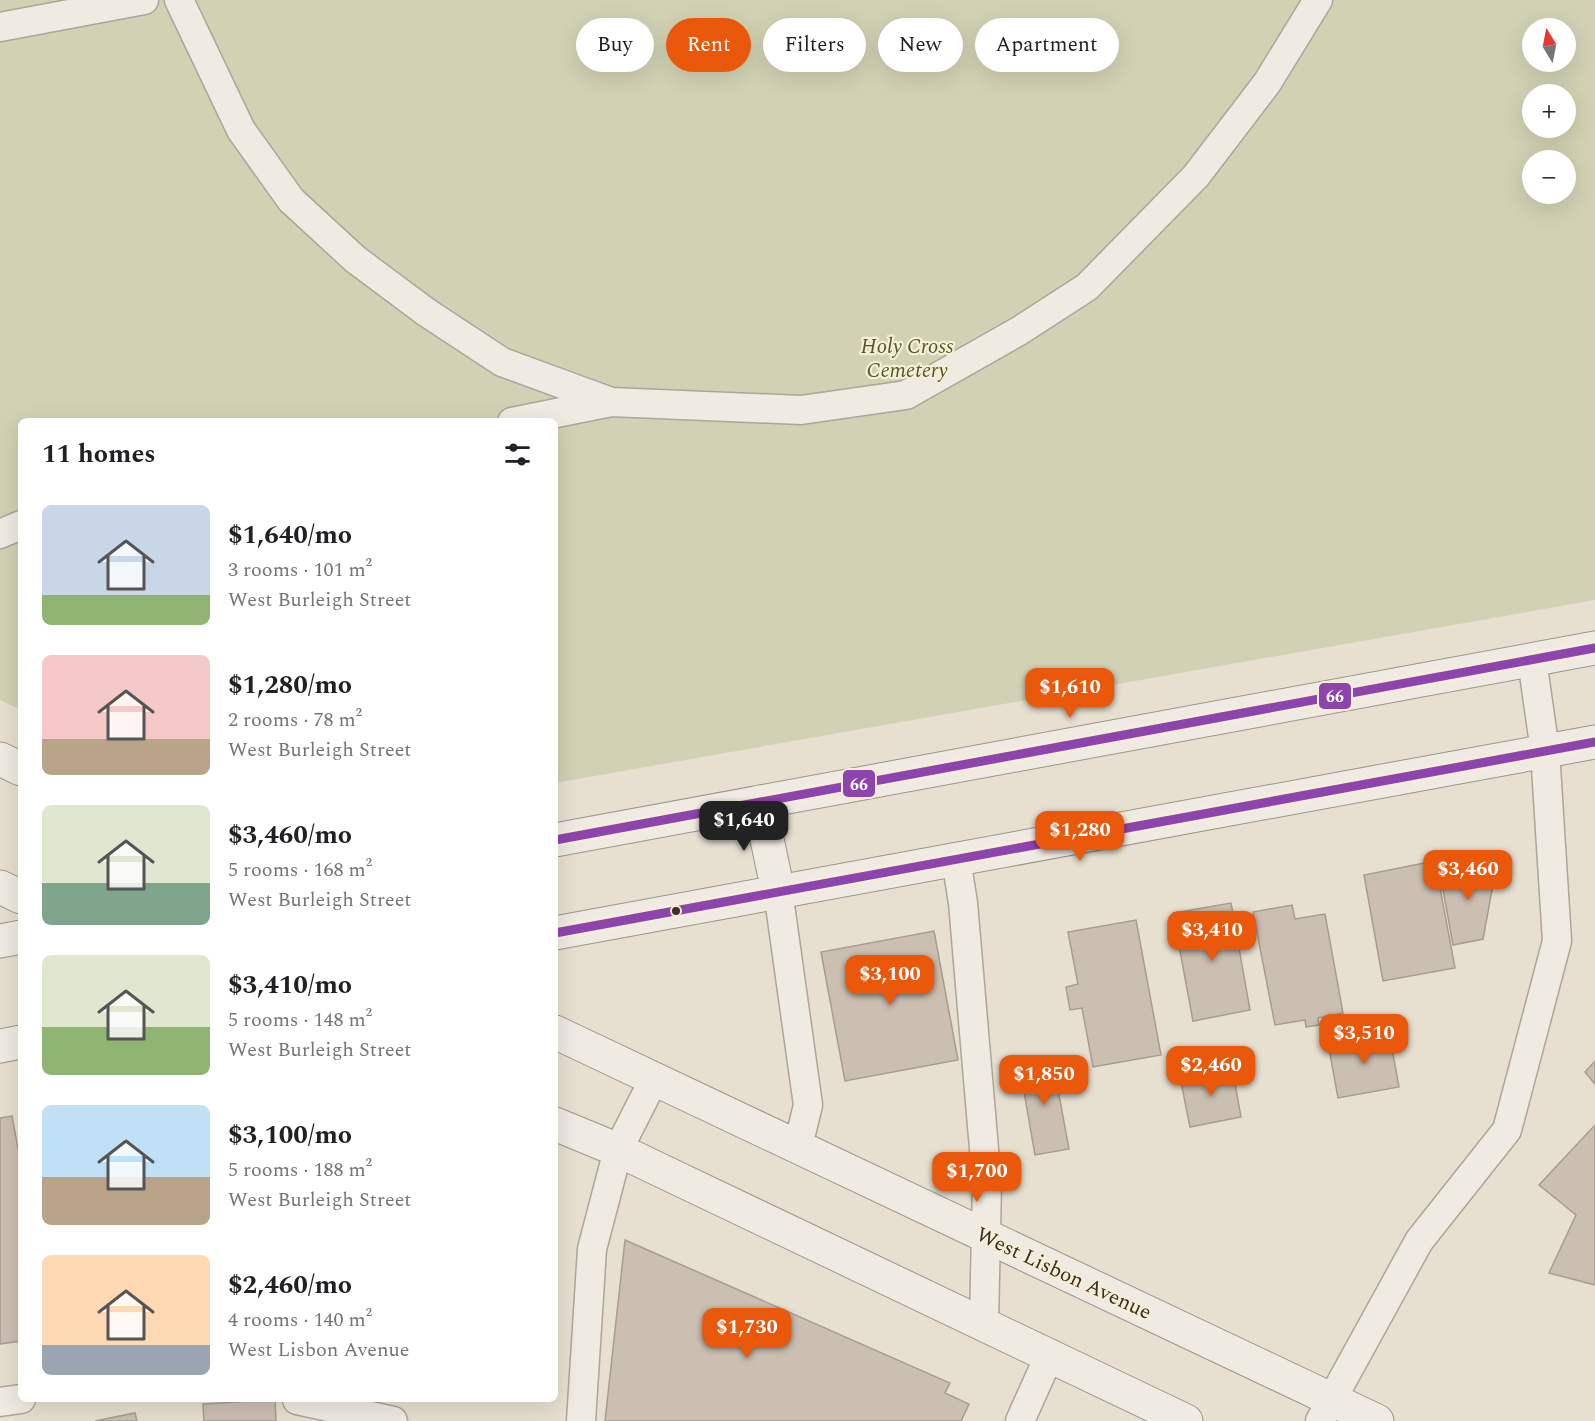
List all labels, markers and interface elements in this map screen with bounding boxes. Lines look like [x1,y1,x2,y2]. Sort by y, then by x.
chip: Buy [576,18,654,72]
chip: Rent [666,18,751,72]
chip: Filters [763,18,866,72]
chip: New [878,18,963,72]
chip: Apartment [975,18,1119,72]
north arrow [1522,18,1576,72]
map controls [1522,18,1576,204]
button: + [1522,84,1576,138]
button: − [1522,150,1576,204]
park label: Holy Cross Cemetery [861,331,954,387]
text: 11 homes [42,434,156,474]
icon: filters [501,438,534,471]
text: $1,640/mo [228,515,352,555]
icon: home [90,529,162,601]
text: 3 rooms · 101 m² [228,555,372,585]
text: West Burleigh Street [228,585,411,615]
text: $1,280/mo [228,665,352,705]
pin: $1,610 [1021,668,1119,719]
text: $1,610 [1039,672,1101,702]
icon: home [90,679,162,751]
line badge: 66 [1318,682,1352,710]
text: 66 [1326,685,1344,709]
text: 2 rooms · 78 m² [228,705,362,735]
text: West Burleigh Street [228,735,411,765]
line badge: 66 [842,769,876,798]
text: 66 [850,773,868,797]
pin: $1,640 [695,801,793,852]
text: $1,640 [713,805,775,835]
pin: $1,280 [1031,811,1129,862]
text: $3,460/mo [228,815,352,855]
text: $1,280 [1049,815,1111,845]
icon: home [90,829,162,901]
pin: $3,460 [1419,850,1517,901]
text: $3,460 [1437,854,1499,884]
text: 5 rooms · 168 m² [228,855,372,885]
text: West Burleigh Street [228,885,411,915]
unlabelled marker [670,905,682,917]
pin: $3,410 [1163,911,1261,962]
text: $3,410 [1181,915,1243,945]
pin: $3,100 [841,955,939,1006]
text: $3,100 [859,959,921,989]
text: $3,410/mo [228,965,352,1005]
icon: home [90,979,162,1051]
text: 5 rooms · 148 m² [228,1005,372,1035]
pin: $3,510 [1315,1014,1413,1065]
text: $3,510 [1333,1018,1395,1048]
text: West Burleigh Street [228,1035,411,1065]
pin: $2,460 [1162,1046,1260,1097]
text: $2,460 [1180,1050,1242,1080]
pin: $1,850 [995,1055,1093,1106]
text: $1,850 [1013,1059,1075,1089]
text: $3,100/mo [228,1115,352,1155]
icon: home [90,1129,162,1201]
pin: $1,700 [928,1152,1026,1203]
text: 5 rooms · 188 m² [228,1155,372,1185]
text: $1,700 [946,1156,1008,1186]
text: West Burleigh Street [228,1185,411,1215]
street label: West Lisbon Avenue [970,1219,1157,1329]
text: $2,460/mo [228,1265,352,1305]
icon: home [90,1279,162,1351]
text: 4 rooms · 140 m² [228,1305,372,1335]
pin: $1,730 [698,1308,796,1359]
text: $1,730 [716,1312,778,1342]
text: West Lisbon Avenue [228,1335,410,1365]

